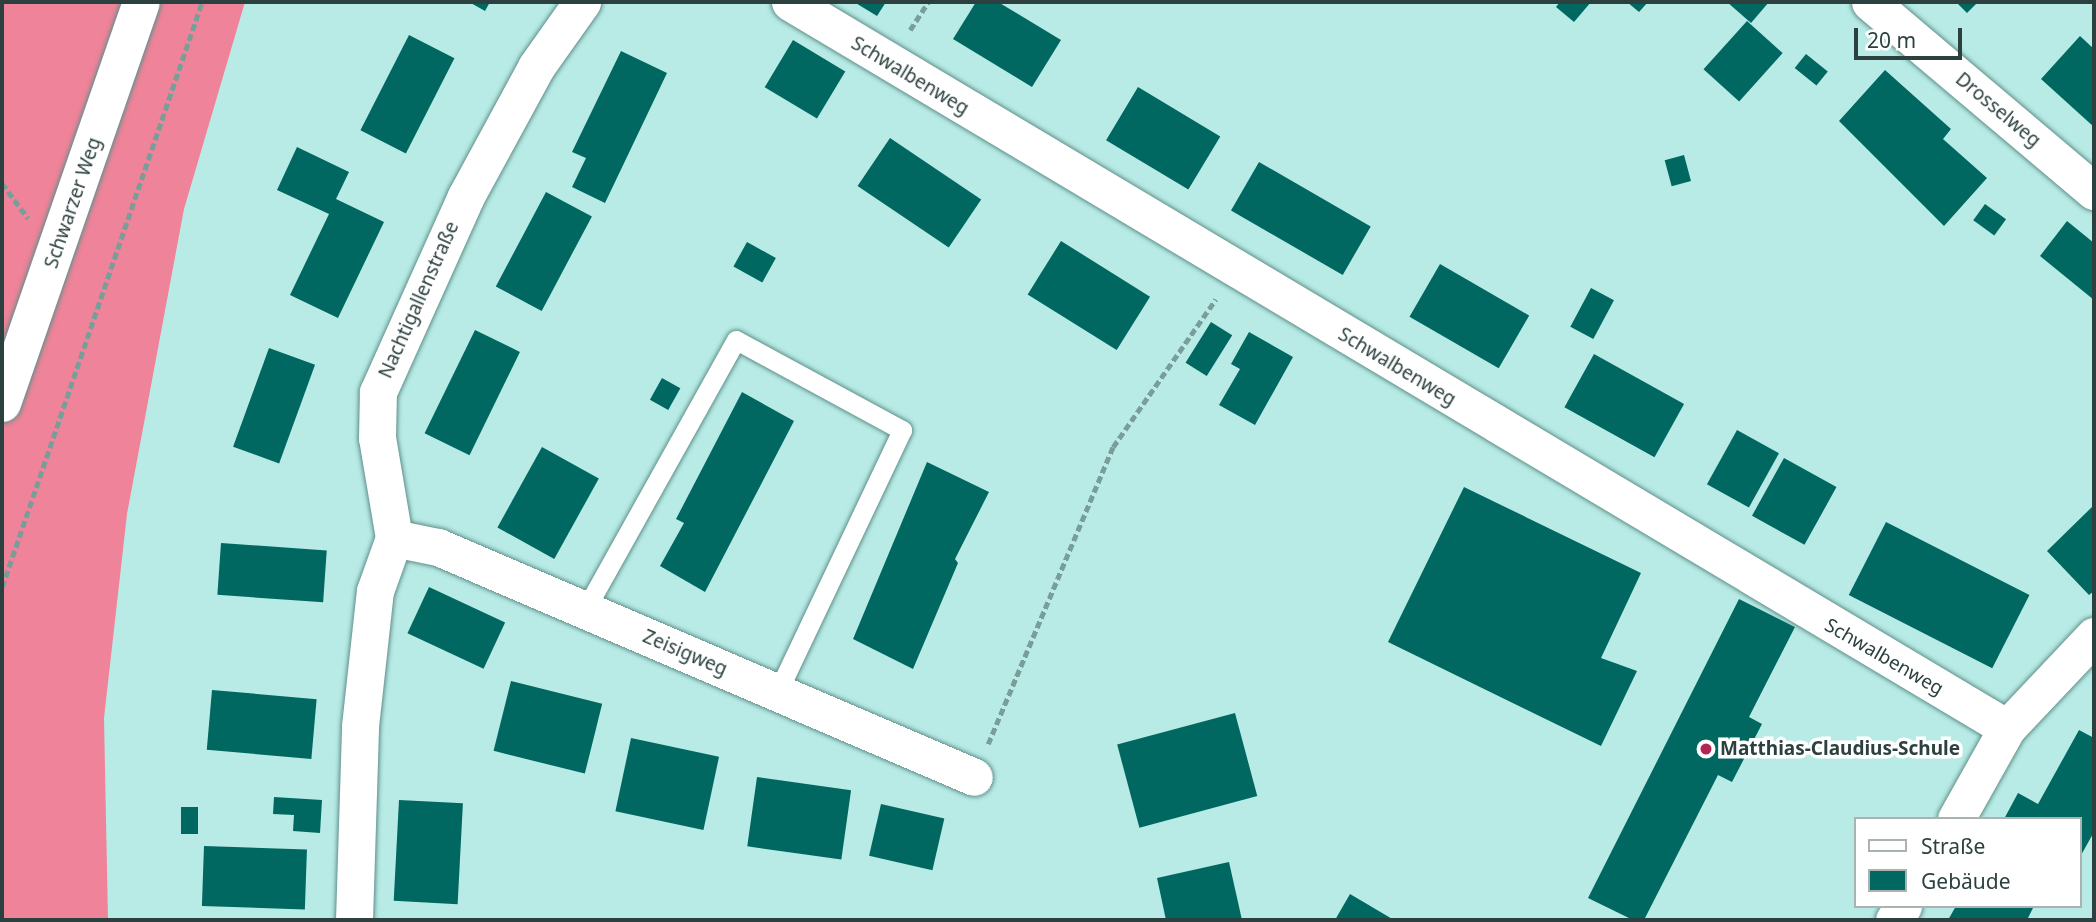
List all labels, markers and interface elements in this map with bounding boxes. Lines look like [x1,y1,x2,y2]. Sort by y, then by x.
scale bar [1858,14,1966,58]
text: 20 m [1867,26,1916,54]
street label: Schwalbenweg [847,32,973,120]
street label: Drosselweg [1951,68,2045,152]
street label: Schwarzer Weg [40,135,106,271]
street label: Nachtigallenstraße [374,218,464,382]
street label: Schwalbenweg [1334,323,1460,411]
street label: Schwalbenweg [1821,614,1947,700]
street label: Zeisigweg [639,625,731,681]
place label: Matthias-Claudius-Schule [1720,738,1960,760]
marker: Matthias-Claudius-Schule [1698,741,1714,757]
legend [1854,817,2082,908]
text: Straße [1921,832,1985,860]
text: Gebäude [1921,867,2011,895]

